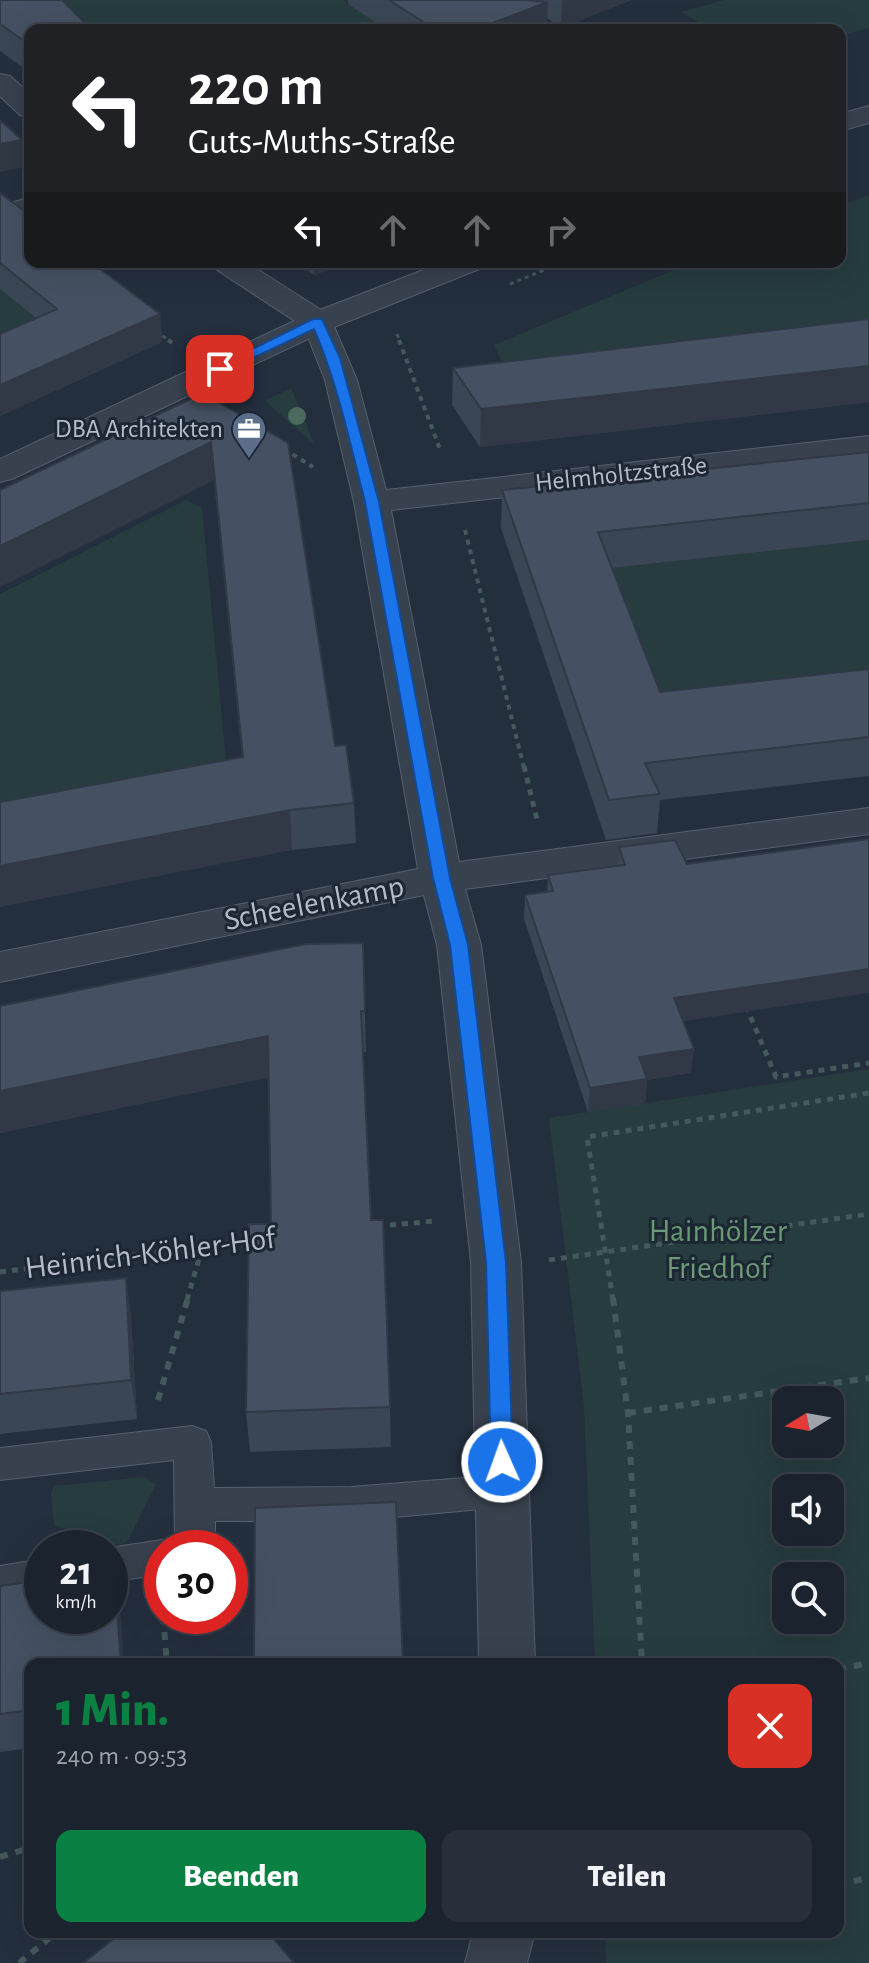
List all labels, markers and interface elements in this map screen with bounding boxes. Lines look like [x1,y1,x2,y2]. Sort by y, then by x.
icon: left [56,56,160,160]
text: 220 m [188,59,324,115]
text: Guts-Muths-Straße [188,124,456,160]
icon: left [287,208,331,252]
icon: ahead [371,208,415,252]
icon: ahead [455,208,499,252]
icon: right [539,208,583,252]
pin [186,335,254,403]
icon: arrive [198,347,242,391]
office icon: DBA Architekten [230,410,268,460]
place label: DBA Architekten [55,416,223,442]
street label: Helmholtzstraße [534,452,708,496]
street label: Scheelenkamp [221,870,407,936]
park label: Hainhölzer Friedhof [649,1215,788,1284]
street label: Heinrich-Köhler-Hof [23,1221,279,1284]
north arrow [772,1386,844,1458]
map controls [772,1386,844,1634]
position arrow [460,1420,544,1504]
button: sound [772,1474,844,1546]
speed limit sign: 30 [144,1530,248,1634]
text: 21 [59,1552,93,1592]
button: search [772,1562,844,1634]
text: km/h [55,1592,97,1612]
button: close [728,1684,812,1768]
text: 1 Min. [56,1687,169,1735]
text: 240 m · 09:53 [56,1743,187,1769]
button: Beenden [56,1830,426,1922]
button: Teilen [442,1830,812,1922]

